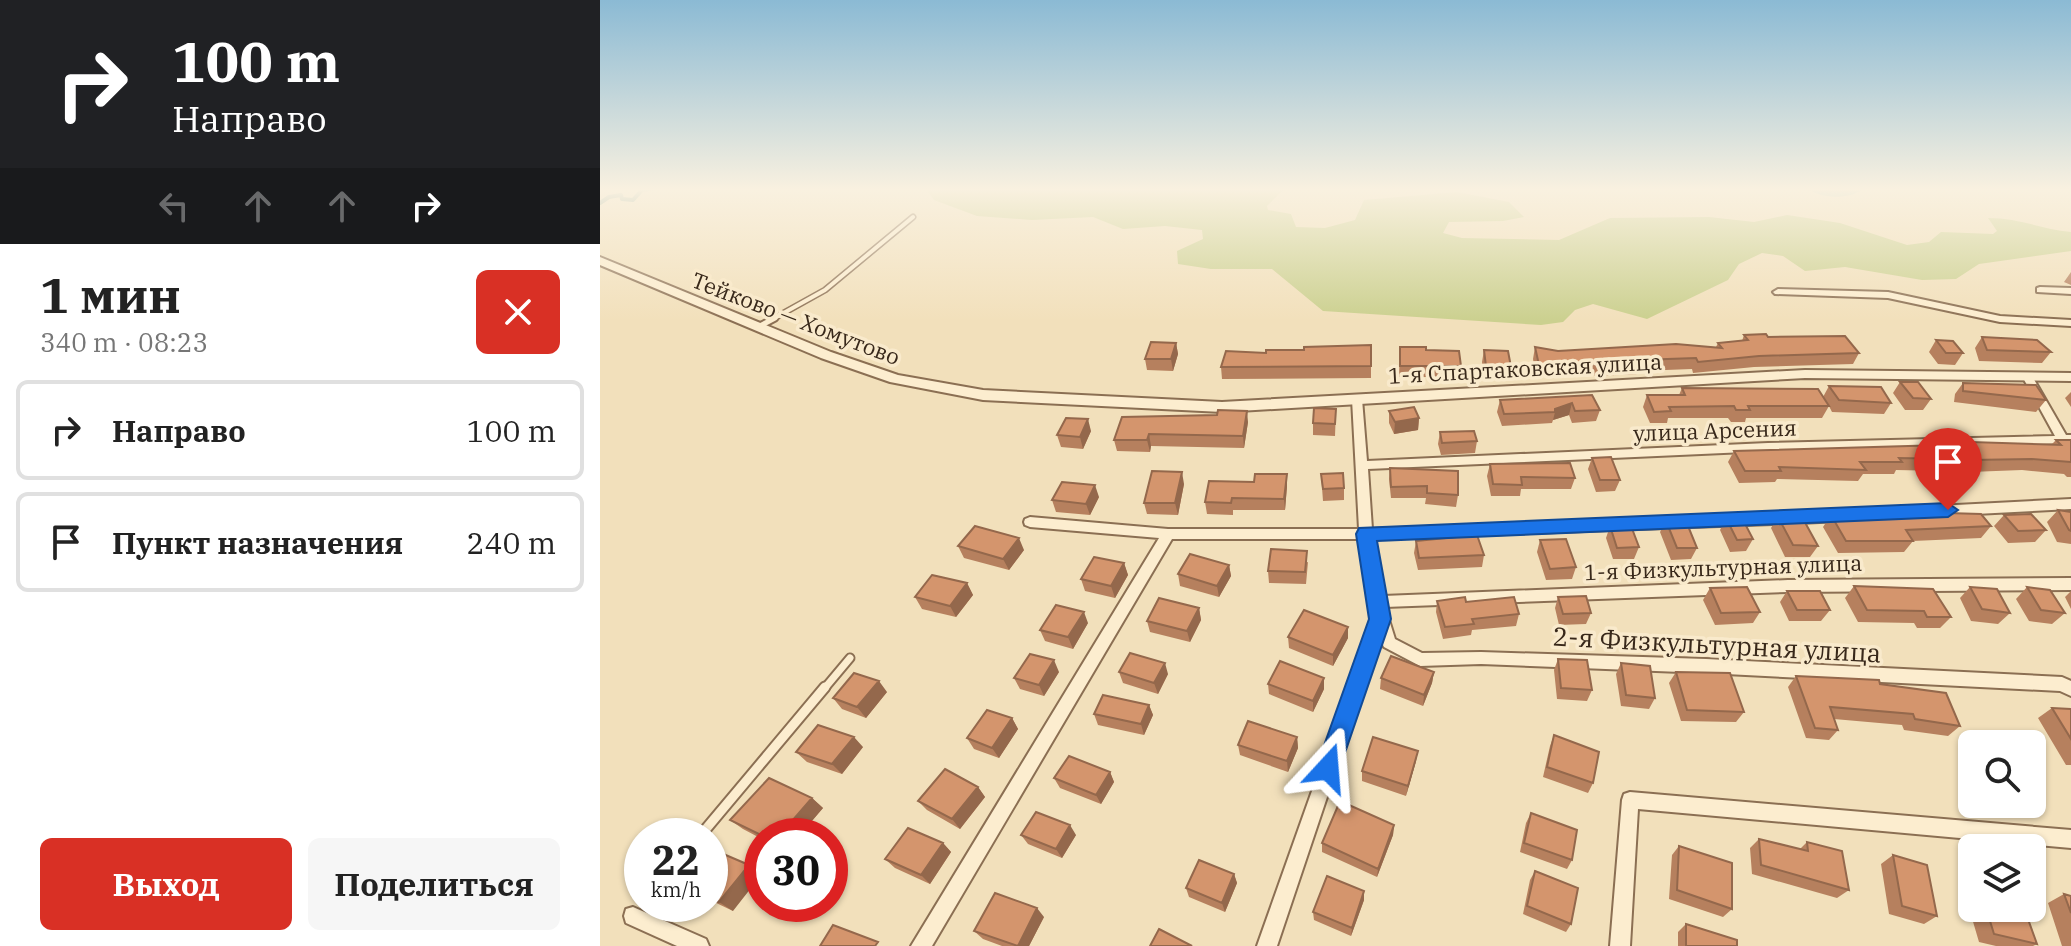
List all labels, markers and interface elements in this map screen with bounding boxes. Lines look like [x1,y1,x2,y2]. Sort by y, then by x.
text: 100 m [172,25,340,97]
icon: right [40,32,144,136]
text: Направо [172,95,327,142]
icon: left [152,184,196,228]
icon: ahead [236,184,280,228]
icon: ahead [320,184,364,228]
icon: right [404,184,448,228]
text: 1 мин [40,264,181,326]
street label: Тейково — Хомутово [688,265,904,371]
button: close [476,270,560,354]
text: 340 m · 08:23 [40,325,208,359]
street label: 1-я Спартаковская улица [1387,346,1663,390]
icon: right [44,408,88,452]
text: Направо [112,411,246,450]
text: 100 m [466,411,556,450]
street label: улица Арсения [1633,413,1797,447]
pin [1914,428,1982,510]
icon: arrive [1926,440,1970,484]
icon: arrive [44,520,88,564]
text: Пункт назначения [112,523,403,562]
text: 240 m [466,523,556,562]
street label: 1-я Физкультурная улица [1583,548,1863,586]
street label: 2-я Физкультурная улица [1552,618,1882,670]
position arrow [1286,726,1370,810]
map controls [1958,730,2046,922]
button: search [1958,730,2046,818]
speed limit sign: 30 [744,818,848,922]
text: 22 [652,834,700,886]
button: layers [1958,834,2046,922]
button: Выход [40,838,292,930]
button: Поделиться [308,838,560,930]
text: km/h [651,876,701,903]

